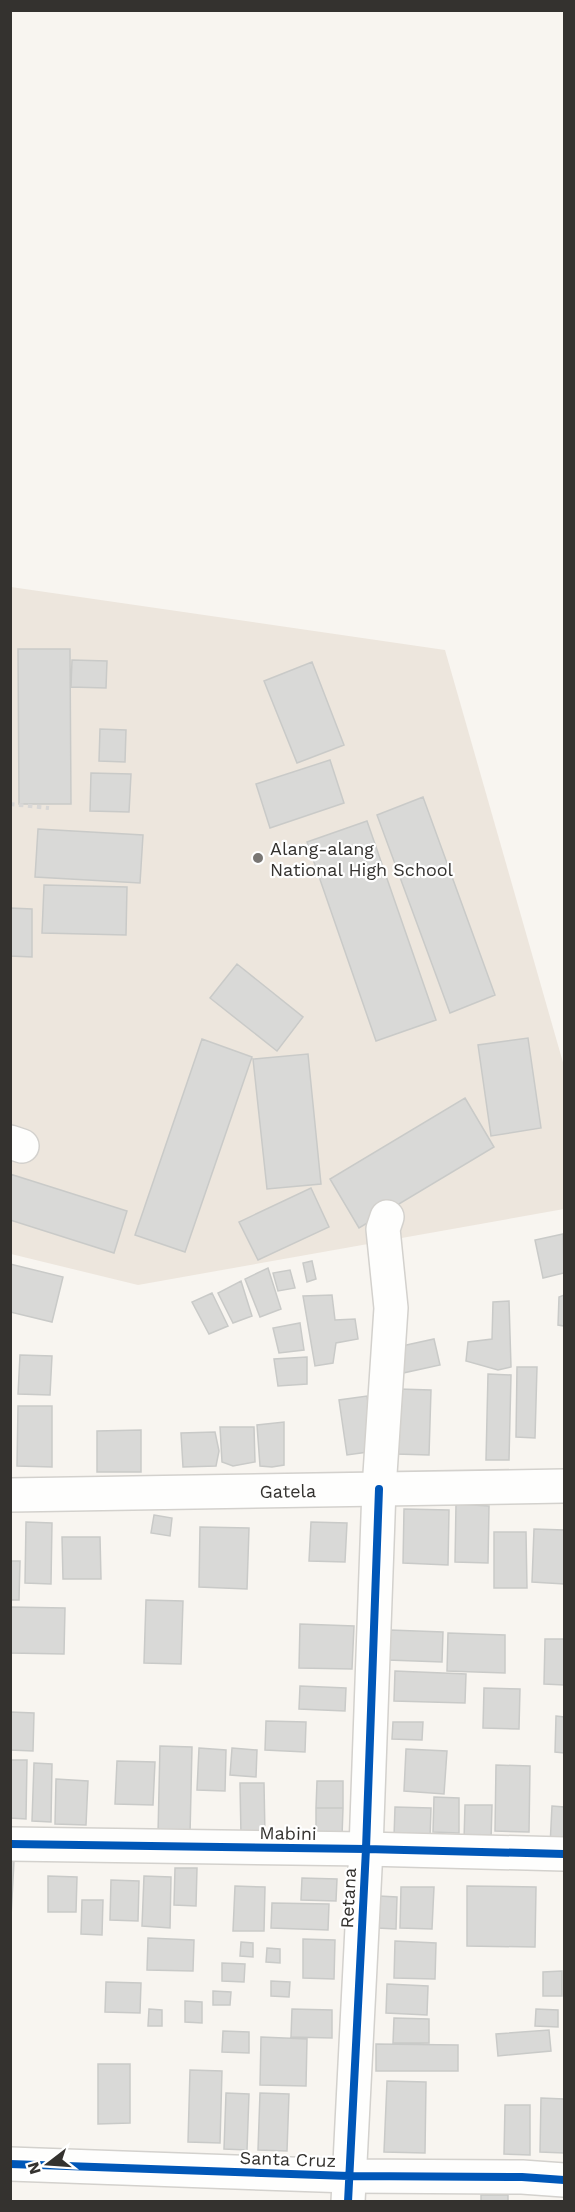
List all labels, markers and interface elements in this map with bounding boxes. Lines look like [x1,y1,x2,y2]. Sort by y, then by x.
place label: Alang-alang National High School [270,838,454,880]
marker: Alang-alang National High School [251,851,265,865]
street label: Gatela [260,1480,316,1501]
street label: Mabini [259,1822,317,1844]
street label: Retana [336,1867,360,1929]
north arrow [18,2134,78,2194]
street label: Santa Cruz [239,2147,337,2171]
text: N [23,2160,45,2177]

